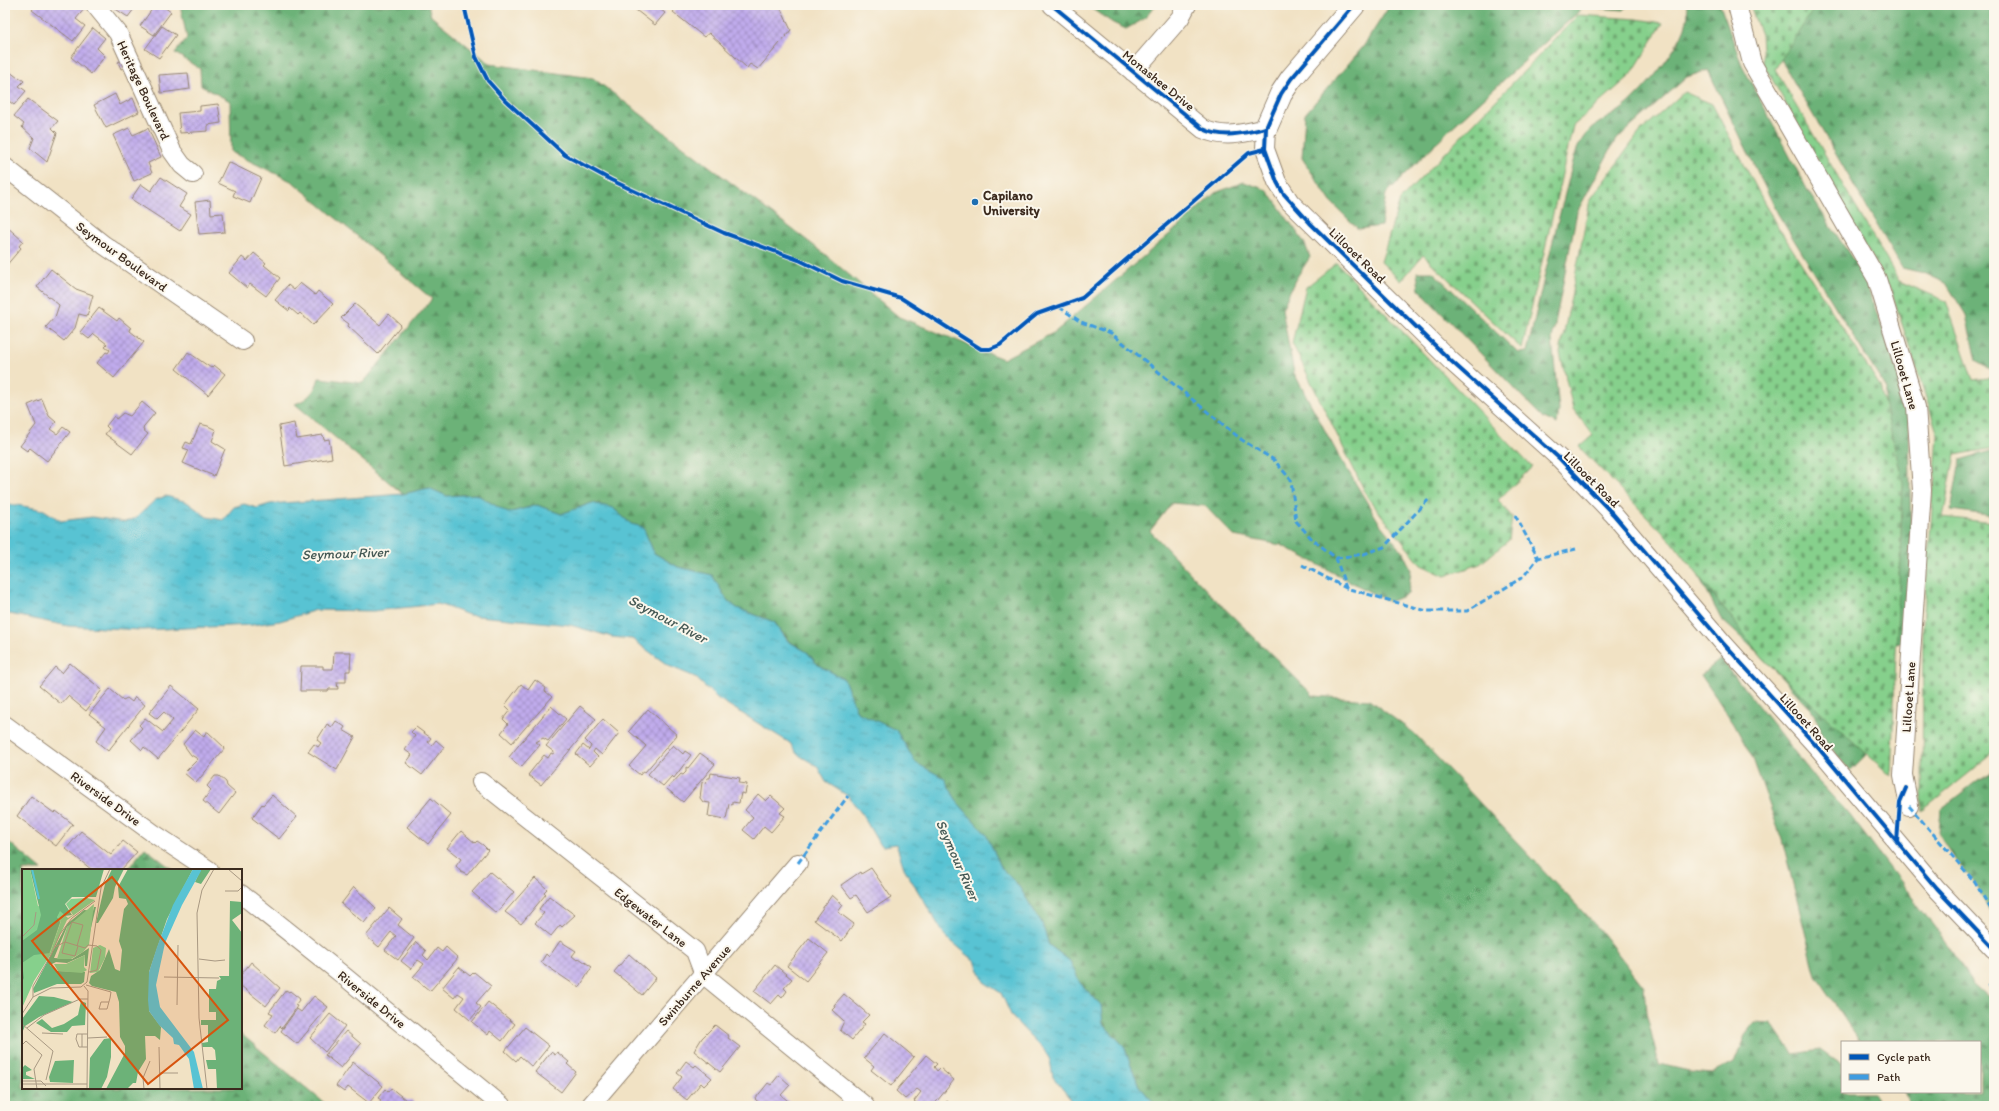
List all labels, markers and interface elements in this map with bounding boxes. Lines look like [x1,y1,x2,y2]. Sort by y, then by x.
street label: Heritage Boulevard [114,38,173,142]
street label: Monashee Drive [1120,47,1198,114]
place label: Capilano University [983,188,1041,219]
marker: Capilano University [970,197,980,207]
street label: Seymour Boulevard [73,218,170,295]
street label: Lillooet Road [1326,225,1389,286]
street label: Lillooet Lane [1888,339,1922,411]
street label: Lillooet Road [1561,448,1623,510]
water label: Seymour River [302,543,390,564]
water label: Seymour River [626,592,711,648]
street label: Lillooet Lane [1899,661,1918,733]
street label: Lillooet Road [1777,690,1837,754]
street label: Riverside Drive [68,768,144,829]
water label: Seymour River [932,817,984,905]
inset map [22,869,242,1089]
street label: Edgewater Lane [611,884,690,950]
street label: Swinburne Avenue [655,942,734,1029]
street label: Riverside Drive [335,968,409,1031]
legend [1841,1041,1981,1093]
text: Cycle path [1877,1050,1931,1064]
text: Path [1877,1070,1900,1084]

